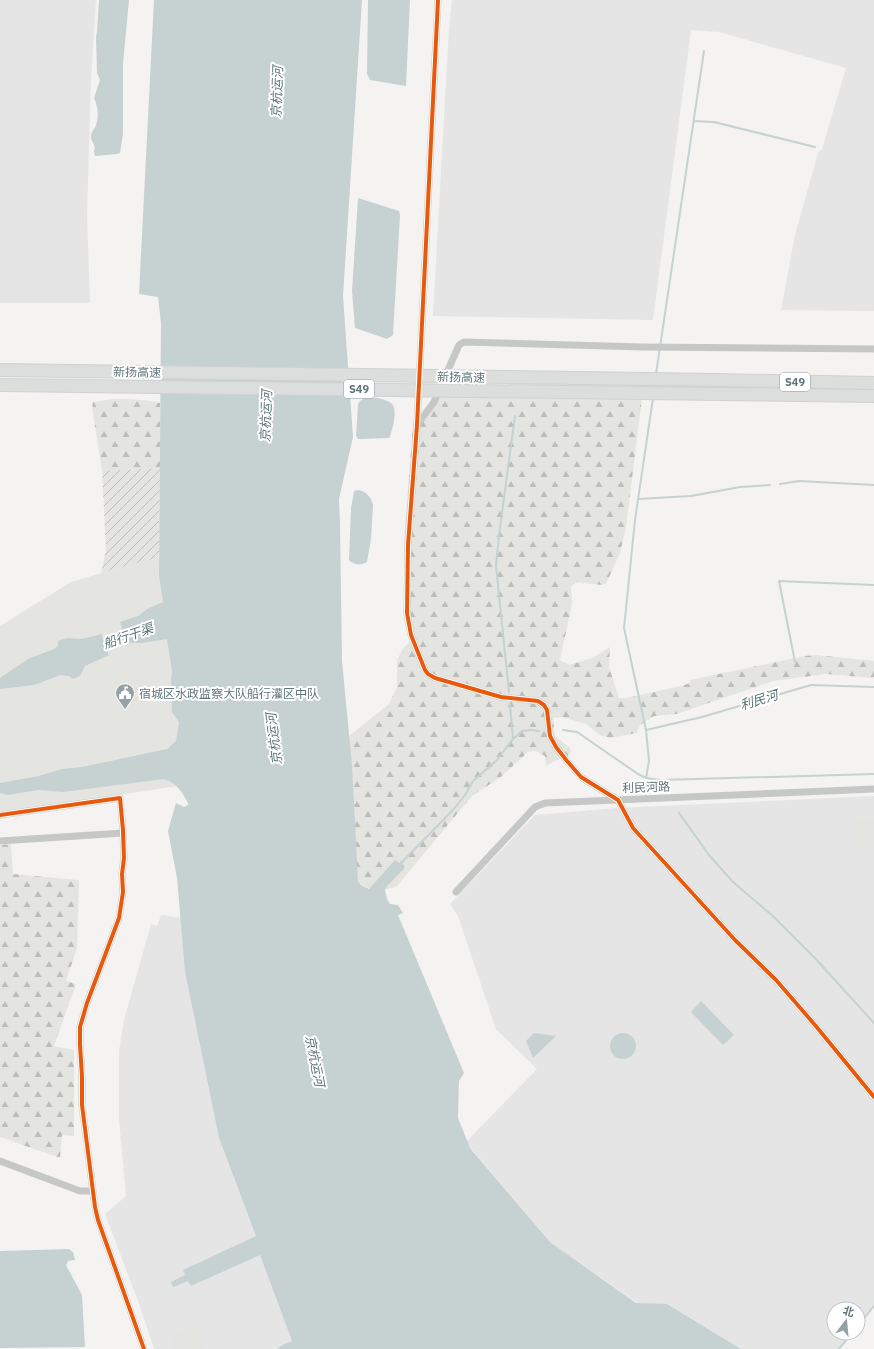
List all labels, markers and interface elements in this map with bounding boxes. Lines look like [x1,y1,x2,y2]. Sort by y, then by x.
water label: 京杭运河 [268,63,287,118]
street label: 新扬高速 [113,364,161,380]
street label: 新扬高速 [437,369,485,385]
road number: S49 [780,373,810,391]
road number: S49 [344,380,374,398]
water label: 京杭运河 [257,387,276,442]
water label: 船行干渠 [101,619,157,653]
public building icon: 宿城区水政监察大队船行灌区中队 [114,682,136,710]
water label: 利民河 [738,685,783,714]
place label: 宿城区水政监察大队船行灌区中队 [139,686,319,701]
water label: 京杭运河 [262,709,286,766]
street label: 利民河路 [622,779,670,795]
water label: 京杭运河 [302,1034,329,1091]
north arrow [826,1301,866,1341]
text: 北 [842,1303,856,1320]

